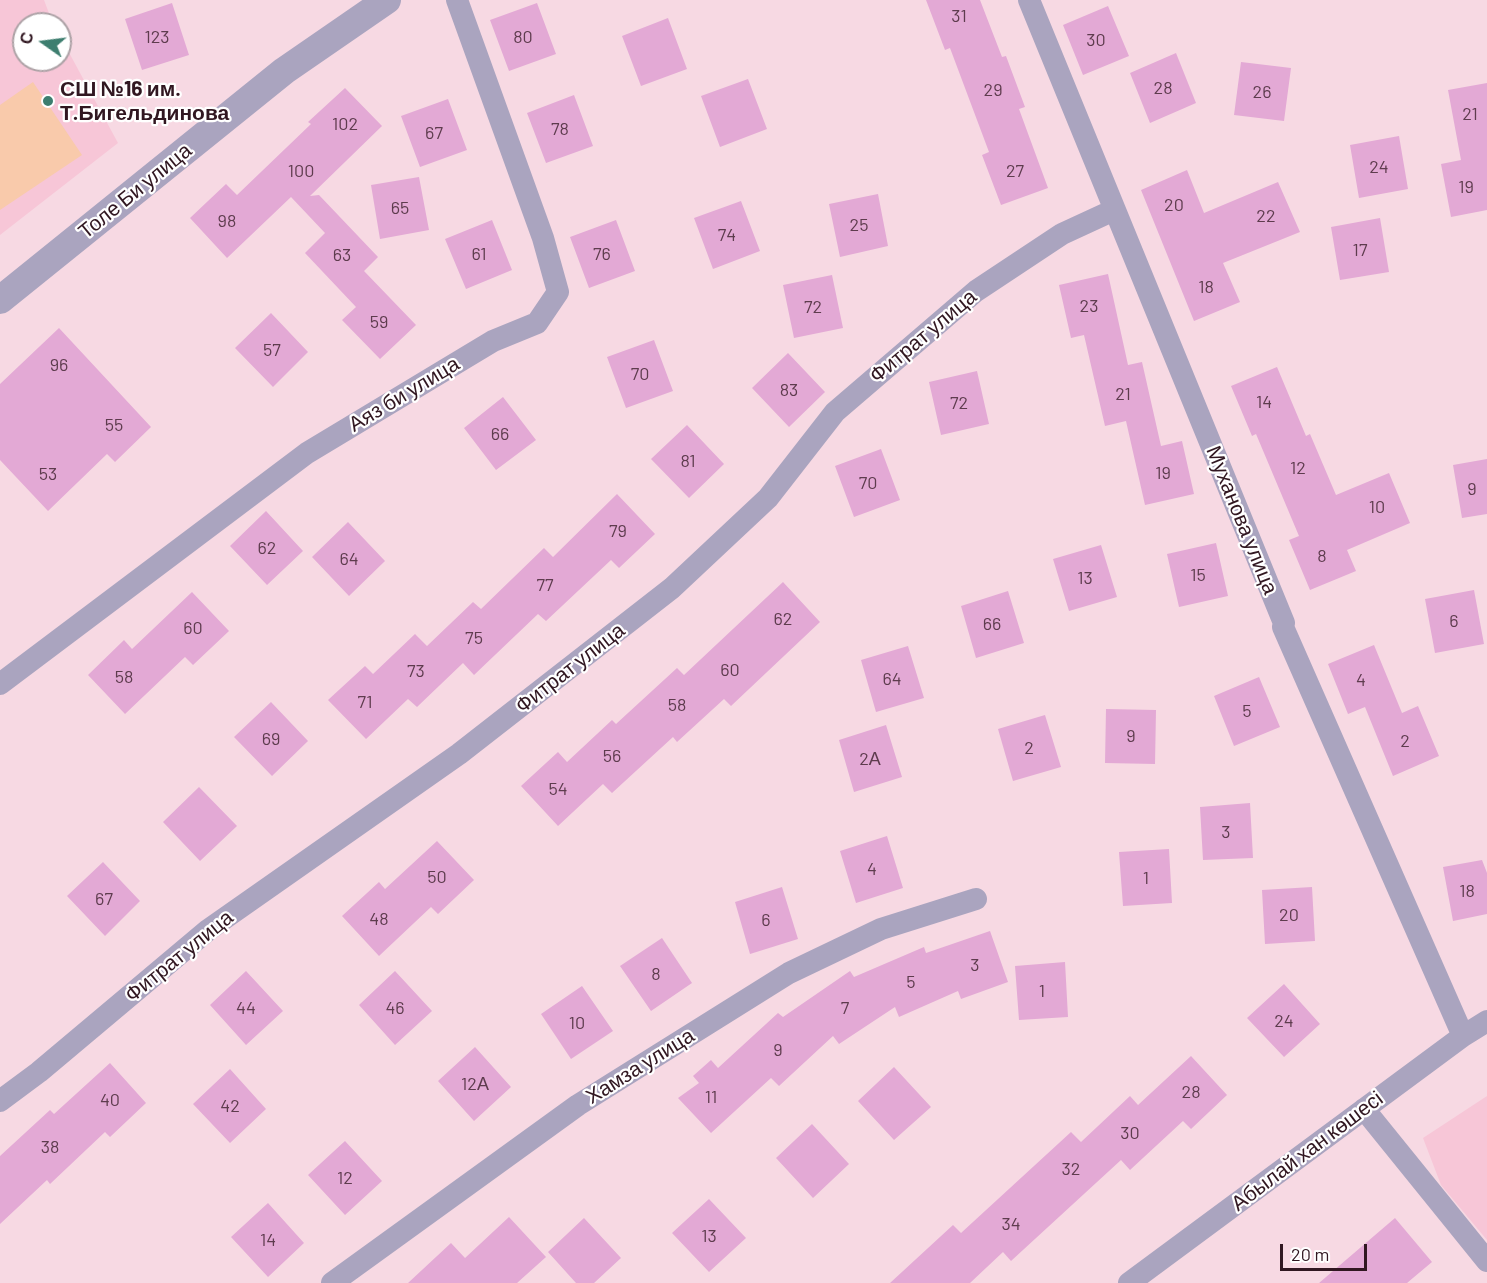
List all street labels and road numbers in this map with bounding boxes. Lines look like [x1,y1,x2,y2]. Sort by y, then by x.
street label: Толе Би улица [73,138,197,244]
street label: Фитрат улица [864,284,982,388]
street label: Аяз би улица [344,351,464,437]
street label: Муханова улица [1201,442,1283,598]
street label: Фитрат улица [510,618,630,718]
street label: Фитрат улица [120,905,238,1007]
street label: Хамза улица [581,1023,699,1109]
street label: Абылай хан көшесі [1226,1086,1388,1216]

